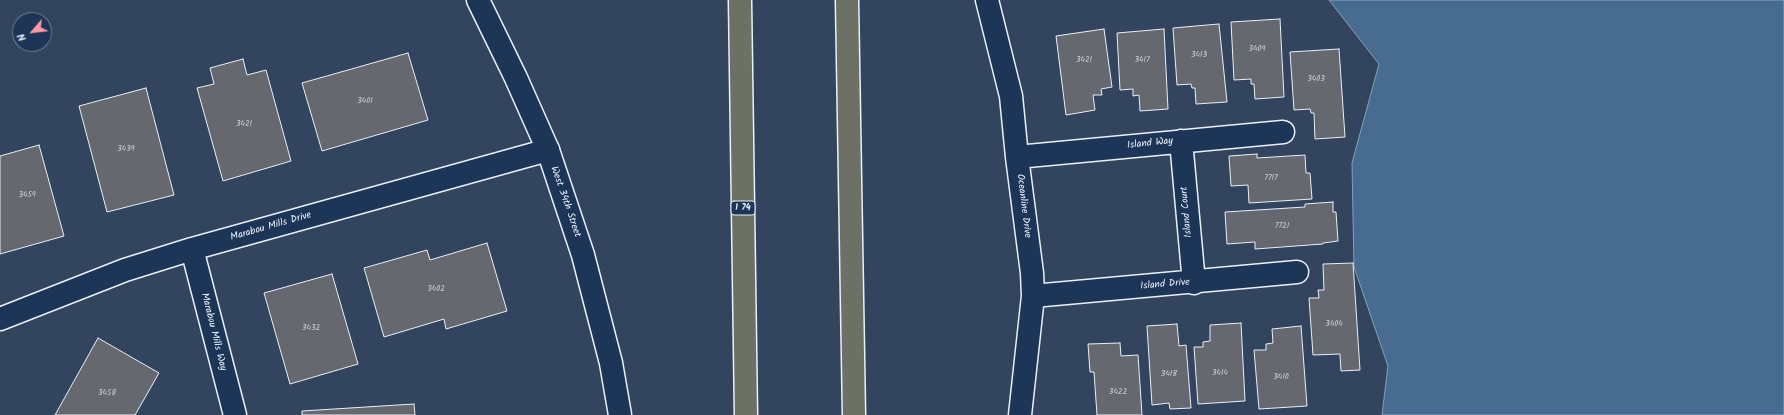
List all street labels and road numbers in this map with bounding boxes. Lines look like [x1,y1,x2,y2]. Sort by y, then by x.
street label: Island Way [1126,136,1174,152]
street label: West 34th Street [547,165,583,239]
street label: Oceanline Drive [1013,173,1033,239]
street label: Island Court [1179,186,1195,238]
road number: I 74 [731,201,755,215]
street label: Marabou Mills Drive [229,210,313,244]
street label: Island Drive [1140,277,1190,293]
street label: Marabou Mills Way [198,292,228,372]

